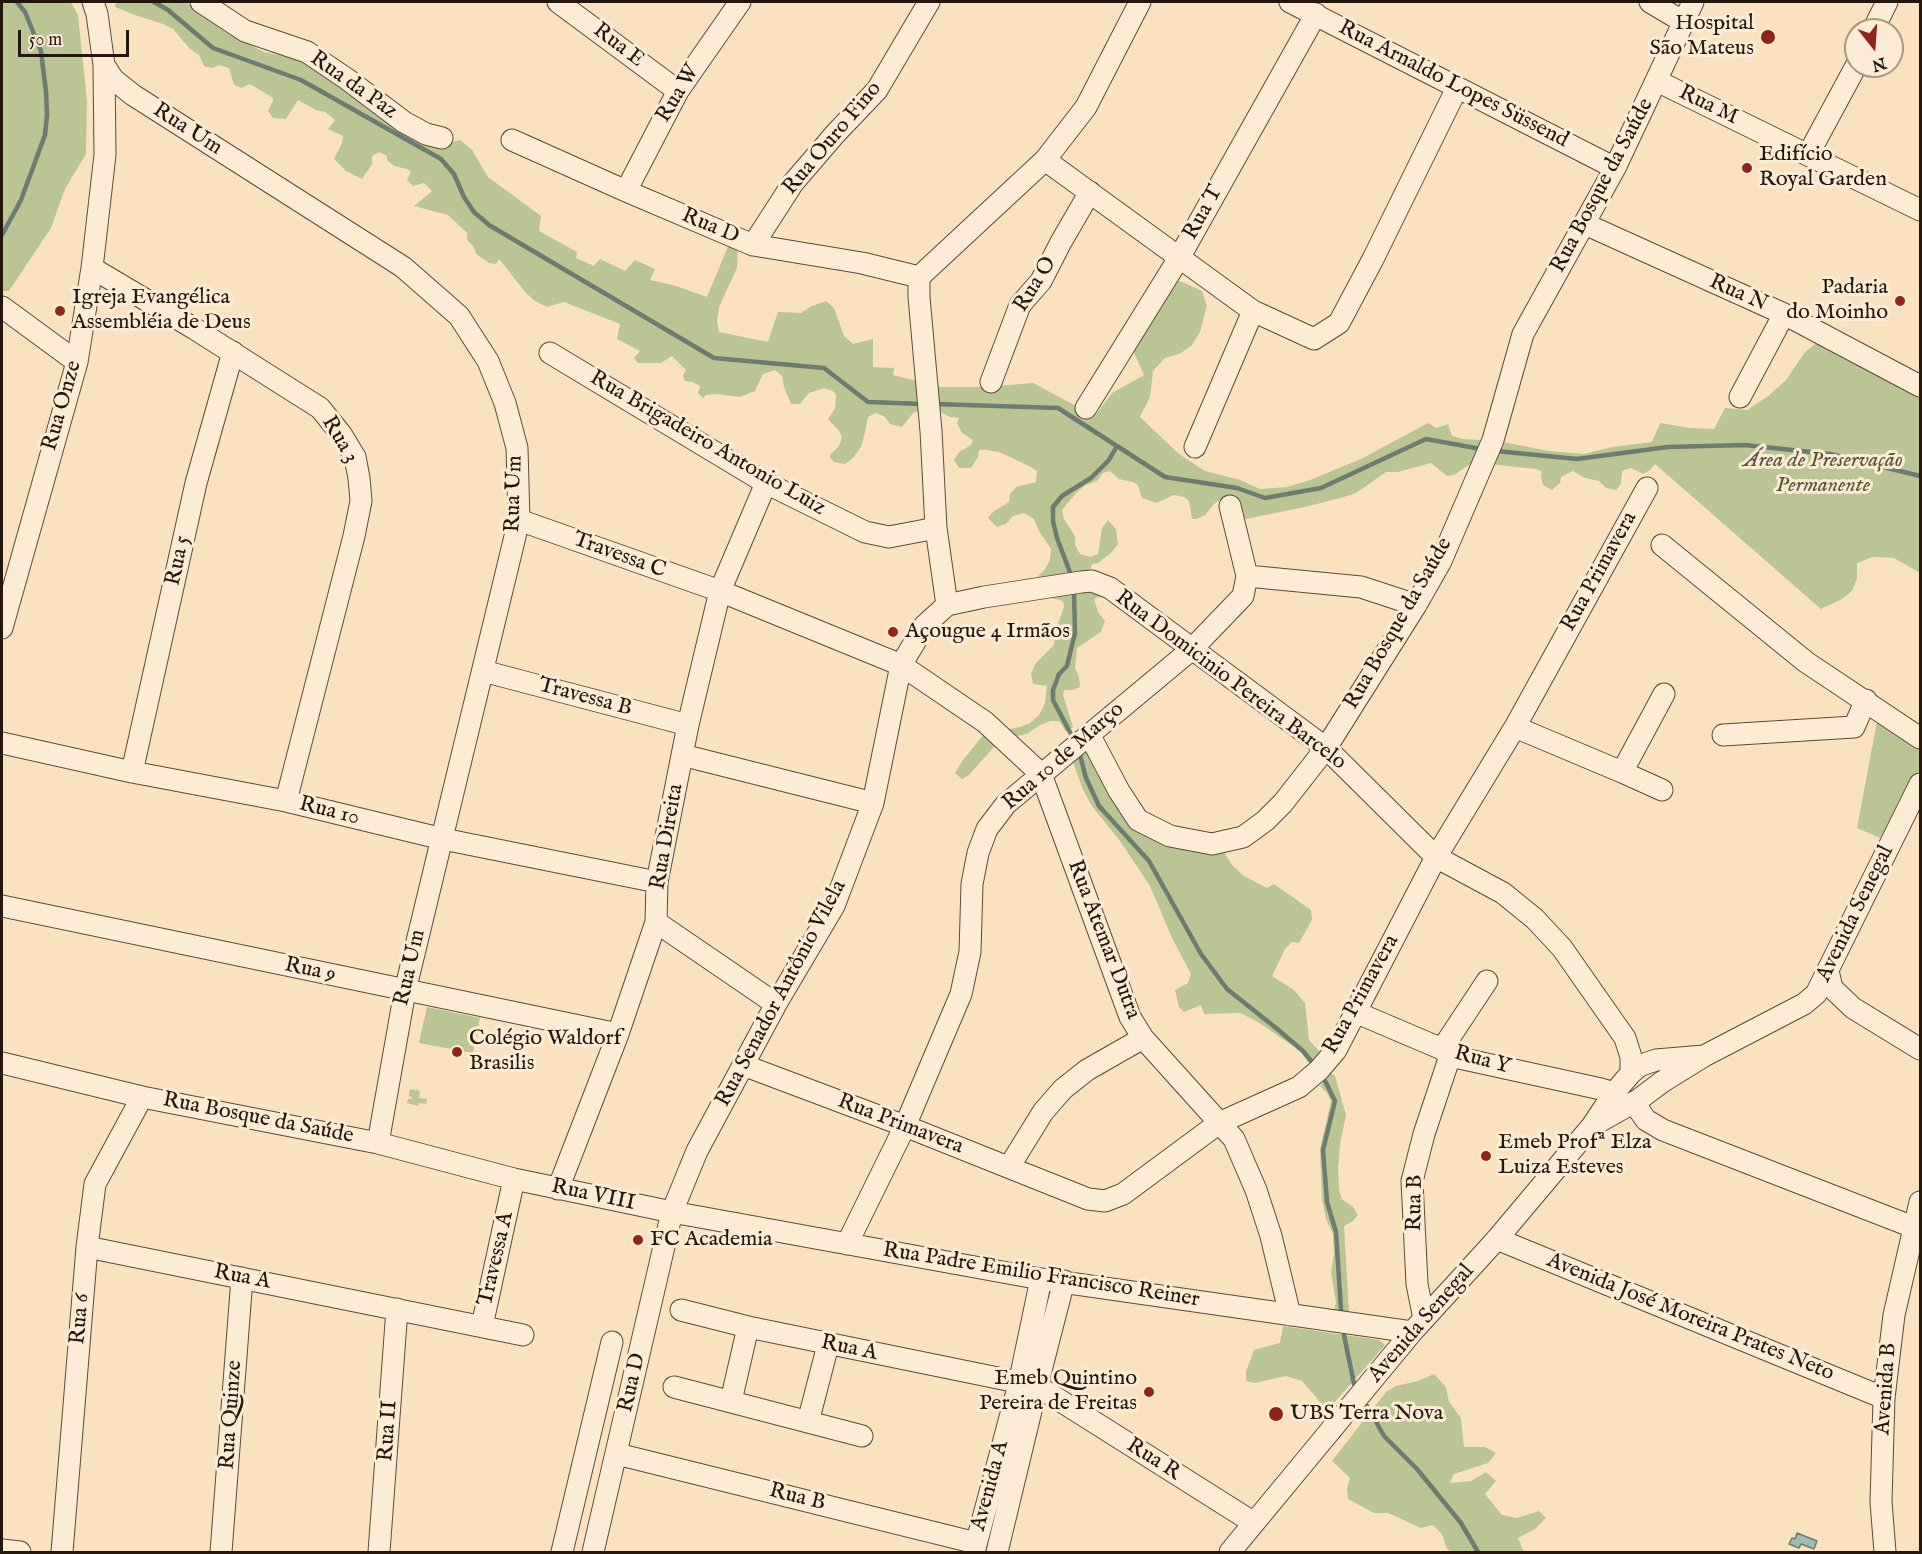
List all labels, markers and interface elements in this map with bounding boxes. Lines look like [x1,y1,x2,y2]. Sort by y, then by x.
place label: Hospital São Mateus [1650,11,1754,62]
street label: Rua Arnaldo Lopes Süssend [1333,15,1573,155]
scale bar [21,18,132,56]
street label: Rua E [587,18,649,74]
north arrow [1844,18,1904,78]
marker: Hospital São Mateus [1759,28,1777,46]
text: 50 m [29,29,62,52]
street label: Rua da Paz [304,46,402,126]
text: N [1869,52,1888,75]
street label: Rua W [651,60,707,128]
street label: Rua Ouro Fino [778,77,888,201]
street label: Rua M [1674,80,1742,132]
street label: Rua Bosque da Saúde [1546,94,1660,278]
street label: Rua Um [147,98,227,162]
place label: Edifício Royal Garden [1759,142,1887,194]
marker: Edifício Royal Garden [1740,161,1754,175]
street label: Rua T [1178,181,1230,245]
street label: Rua D [677,203,743,251]
street label: Rua O [1009,252,1063,318]
street label: Rua N [1705,269,1771,319]
place label: Padaria do Moinho [1786,275,1888,326]
place label: Igreja Evangélica Assembléia de Deus [72,285,251,336]
marker: Padaria do Moinho [1893,294,1907,308]
marker: Igreja Evangélica Assembléia de Deus [53,304,67,318]
street label: Rua Onze [38,358,88,454]
street label: Rua Brigadeiro Antonio Luiz [584,366,830,522]
street label: Rua 3 [315,412,363,468]
park label: Área de Preservação Permanente [1743,448,1903,500]
street label: Rua Um [500,455,530,533]
street label: Rua Primavera [1556,508,1644,636]
street label: Travessa C [569,527,669,585]
street label: Rua 5 [161,534,197,588]
street label: Rua Bosque da Saúde [1339,534,1459,714]
street label: Rua Domicinio Pereira Barcelo [1109,585,1351,777]
place label: Açougue 4 Irmãos [905,619,1070,645]
marker: Açougue 4 Irmãos [886,625,900,639]
street label: Travessa B [535,673,635,723]
street label: Rua 10 de Março [998,697,1130,817]
street label: Rua Direita [646,782,690,892]
street label: Rua 10 [296,792,362,832]
street label: Avenida Senegal [1812,842,1900,986]
street label: Rua Atemar Dutra [1060,857,1146,1023]
street label: Rua Senador Antônio Vilela [711,876,853,1112]
street label: Rua Um [389,927,433,1009]
street label: Rua Primavera [1318,931,1406,1059]
street label: Rua 9 [282,953,338,989]
place label: Colégio Waldorf Brasilis [469,1026,622,1078]
street label: Rua Y [1451,1041,1513,1081]
marker: Colégio Waldorf Brasilis [450,1045,464,1059]
street label: Rua Bosque da Saúde [160,1088,356,1150]
street label: Rua Primavera [833,1089,967,1161]
place label: Emeb Profª Elza Luiza Esteves [1498,1130,1652,1182]
marker: Emeb Profª Elza Luiza Esteves [1479,1149,1493,1163]
street label: Rua VIII [549,1174,637,1218]
street label: Rua B [1402,1174,1430,1232]
street label: Travessa A [473,1209,521,1309]
place label: FC Academia [650,1227,773,1253]
marker: FC Academia [631,1233,645,1247]
street label: Rua Padre Emilio Francisco Reiner [881,1238,1201,1314]
street label: Avenida José Moreira Prates Neto [1542,1248,1838,1388]
street label: Avenida Senegal [1363,1259,1481,1389]
street label: Rua A [211,1260,273,1296]
street label: Rua 6 [66,1292,96,1346]
street label: Rua A [818,1330,880,1368]
street label: Avenida B [1871,1342,1903,1436]
street label: Rua D [613,1351,653,1415]
street label: Rua Quinze [215,1359,249,1471]
place label: Emeb Quintino Pereira de Freitas [979,1366,1137,1418]
marker: Emeb Quintino Pereira de Freitas [1142,1385,1156,1399]
street label: Rua II [374,1400,404,1462]
place label: UBS Terra Nova [1290,1401,1443,1427]
marker: UBS Terra Nova [1267,1405,1285,1423]
street label: Rua R [1121,1433,1185,1487]
street label: Avenida A [966,1438,1016,1534]
street label: Rua B [766,1478,828,1518]

